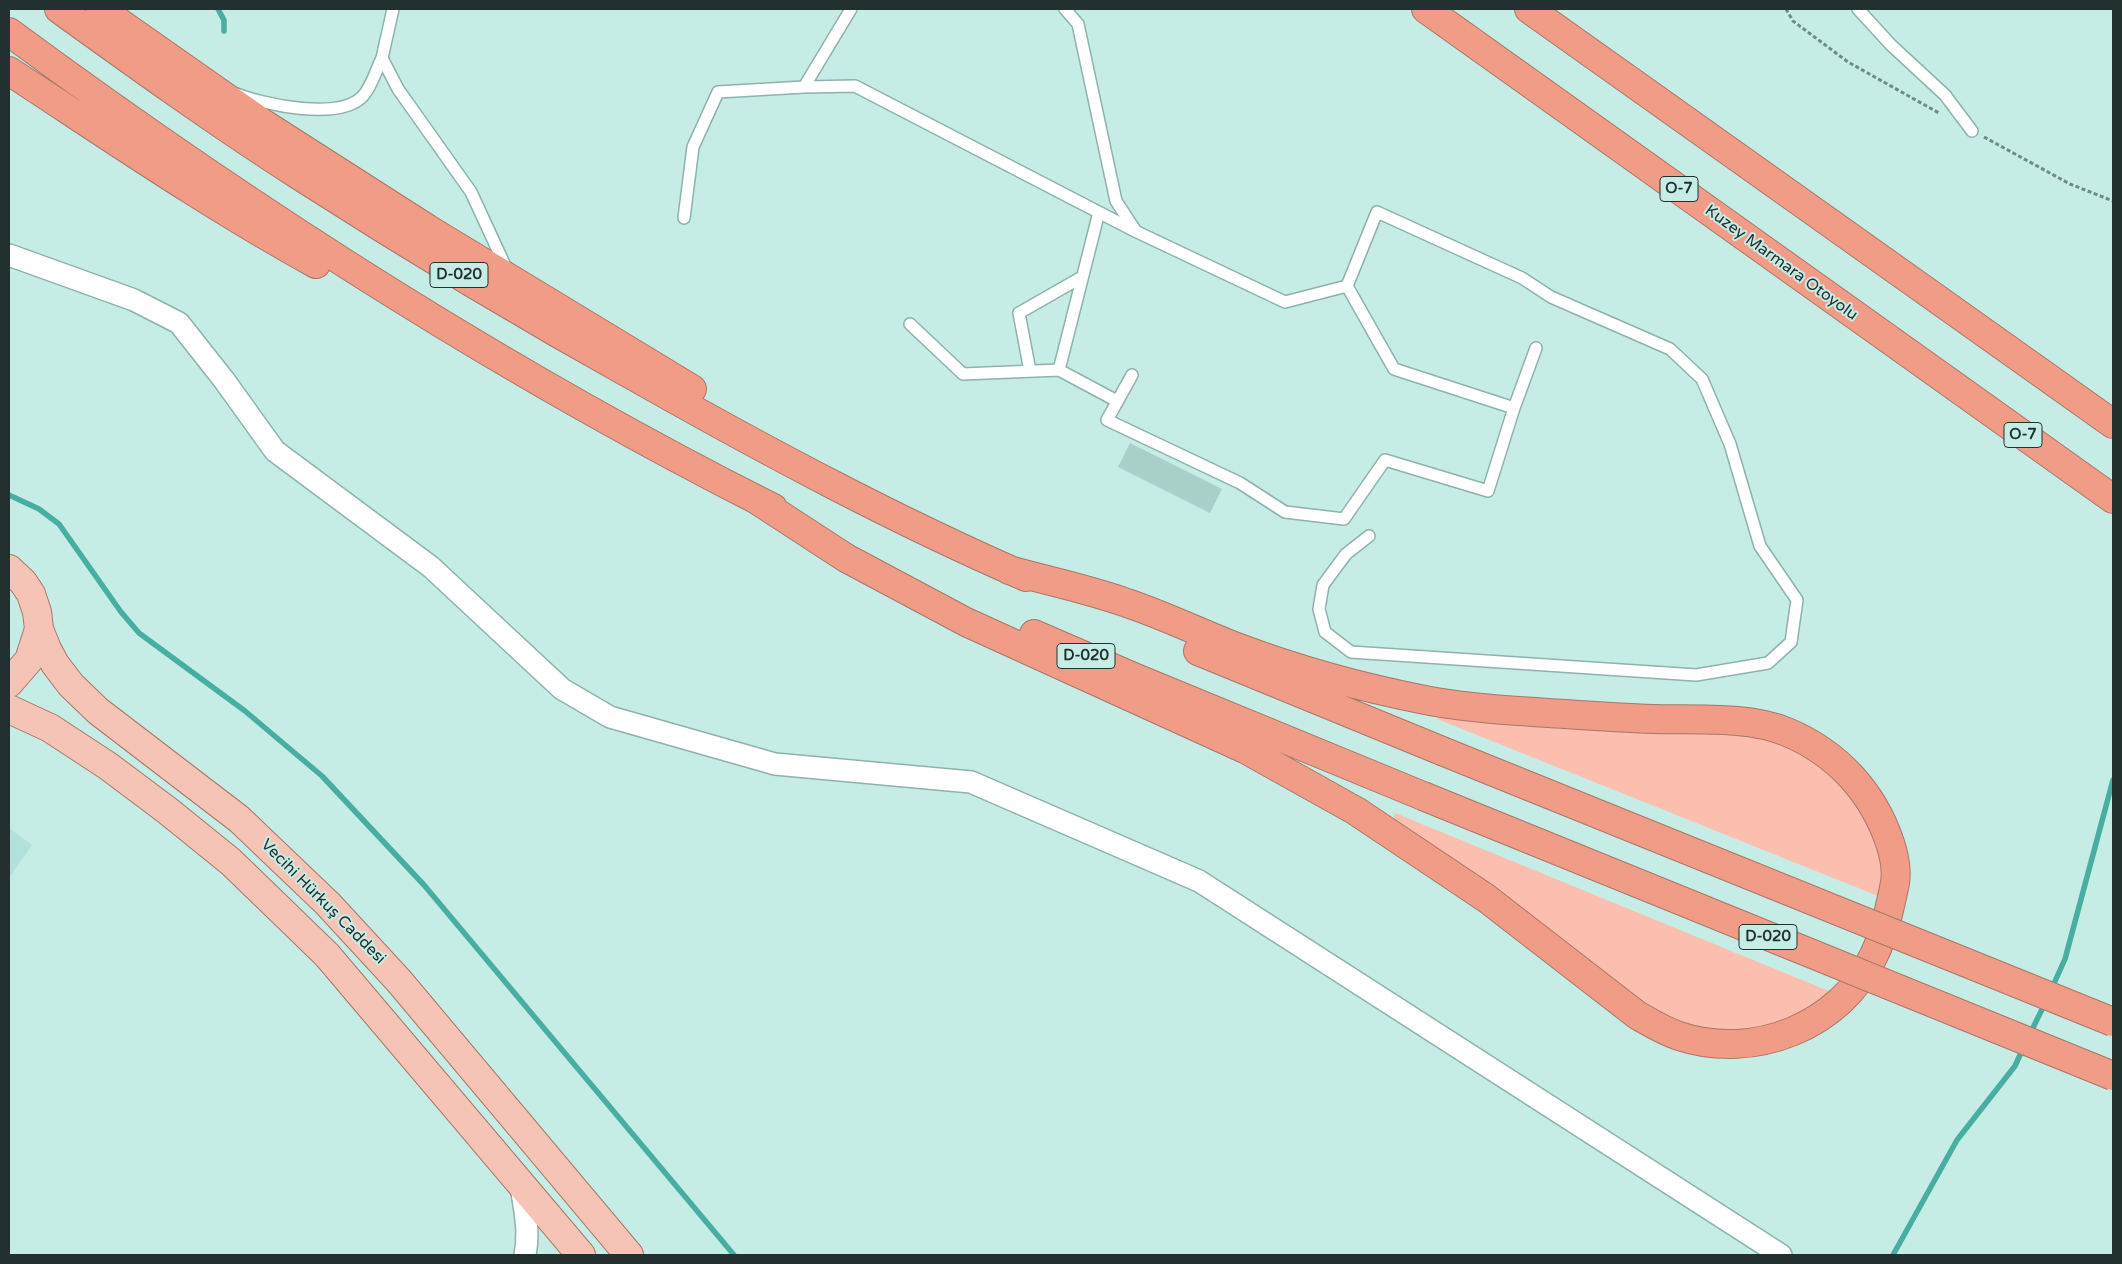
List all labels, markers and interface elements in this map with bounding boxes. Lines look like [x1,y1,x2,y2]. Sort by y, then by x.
road number: O-7 [1660,176,1698,202]
street label: Kuzey Marmara Otoyolu [1701,201,1861,325]
road number: D-020 [430,262,488,288]
road number: O-7 [2004,422,2042,448]
road number: D-020 [1057,644,1115,668]
street label: Vecihi Hürkuş Caddesi [257,836,389,968]
road number: D-020 [1739,924,1797,950]

